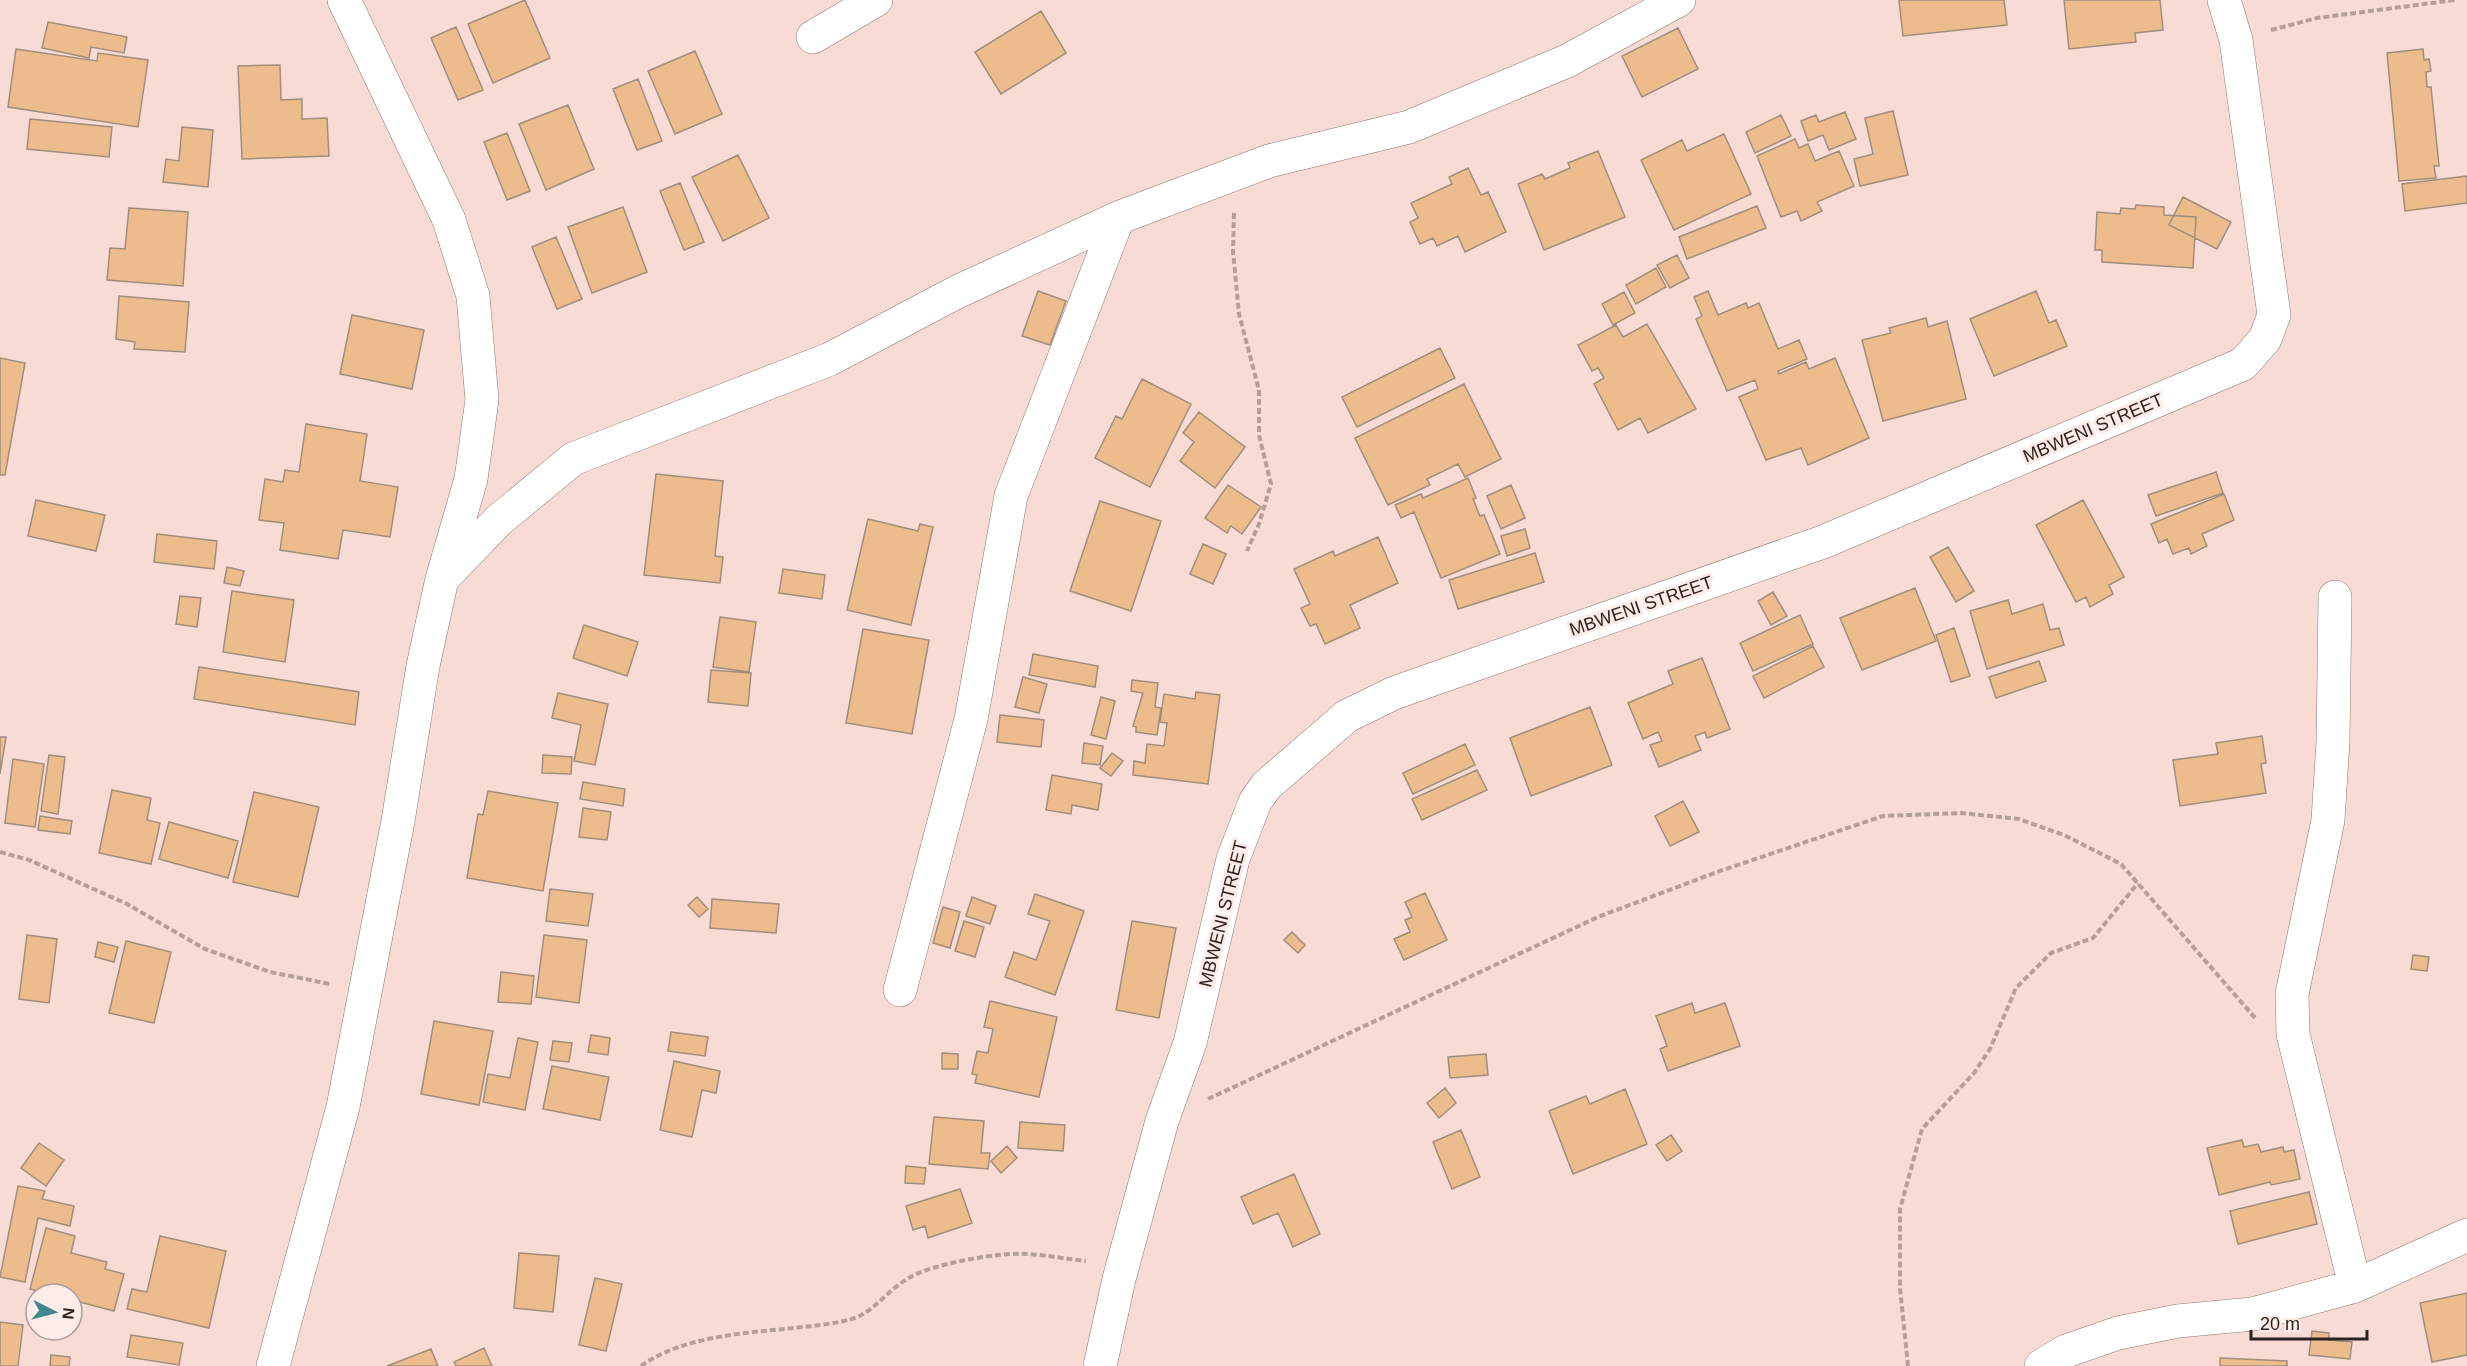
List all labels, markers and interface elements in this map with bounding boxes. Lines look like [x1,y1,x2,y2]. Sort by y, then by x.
street label: MBWENI STREET [2020,389,2166,467]
street label: MBWENI STREET [1567,572,1715,640]
street label: MBWENI STREET [1195,839,1251,989]
north arrow [24,1282,84,1342]
scale bar [2251,1303,2366,1341]
text: N [59,1307,77,1320]
text: 20 m [2260,1314,2300,1334]

